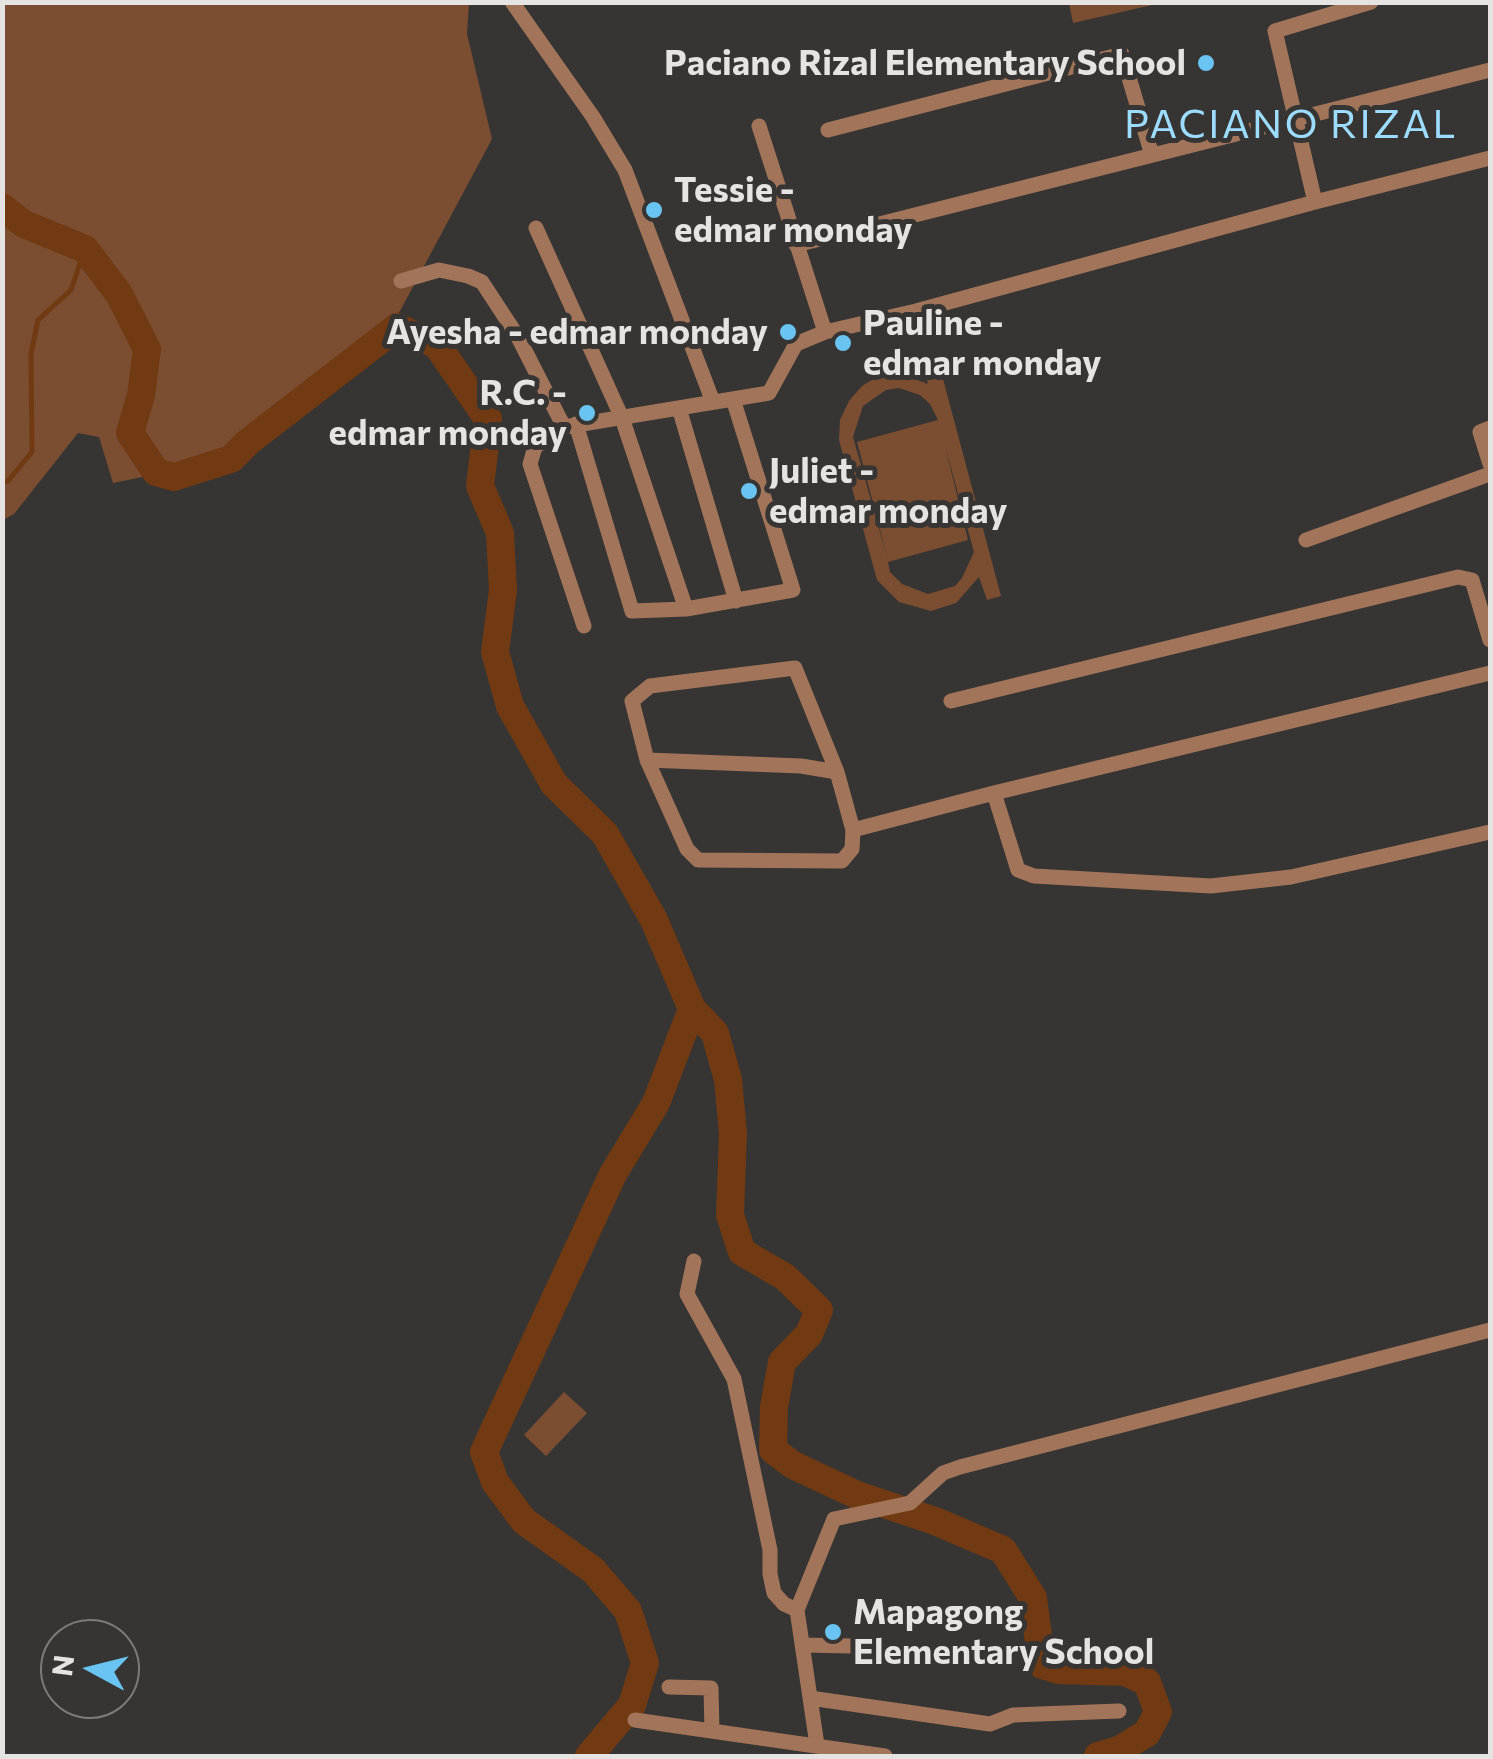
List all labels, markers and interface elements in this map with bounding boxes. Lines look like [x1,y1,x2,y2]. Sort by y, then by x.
place label: Paciano Rizal Elementary School [664,42,1186,84]
marker: Paciano Rizal Elementary School [1195,52,1217,74]
district label: PACIANO RIZAL [1124,101,1458,149]
place label: Tessie - edmar monday [674,169,912,251]
marker: Tessie - edmar monday [643,199,665,221]
place label: Pauline - edmar monday [863,302,1101,384]
place label: Ayesha - edmar monday [386,311,768,353]
marker: Ayesha - edmar monday [777,321,799,343]
marker: Pauline - edmar monday [832,332,854,354]
place label: R.C. - edmar monday [329,372,567,454]
marker: R.C. - edmar monday [576,402,598,424]
place label: Juliet - edmar monday [769,450,1007,532]
marker: Juliet - edmar monday [738,480,760,502]
place label: Mapagong Elementary School [853,1591,1154,1673]
north arrow [40,1619,140,1719]
marker: Mapagong Elementary School [822,1621,844,1643]
text: N [44,1653,80,1678]

